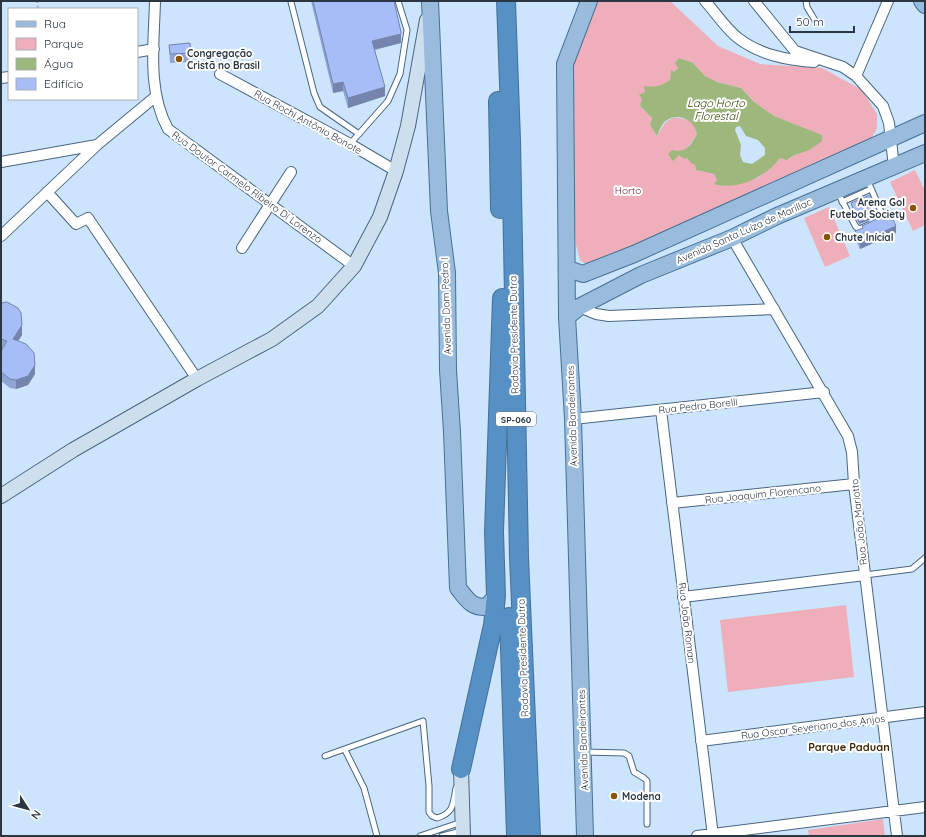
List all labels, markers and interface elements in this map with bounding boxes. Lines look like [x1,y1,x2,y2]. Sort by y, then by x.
legend [8,8,138,100]
scale bar [790,8,854,34]
text: 50 m [796,14,824,29]
text: Rua [44,16,66,31]
text: Parque [44,36,84,51]
place label: Congregação Cristã no Brasil [187,47,260,72]
marker: Congregação Cristã no Brasil [174,54,184,64]
text: Água [44,56,73,71]
text: Edifício [44,76,84,91]
street label: Rua Rochi Antônio Bonote [252,87,364,157]
water label: Lago Horto Florestal [687,96,746,123]
street label: Rua Doutor Carmelo Ribeiro Di Lorenzo [169,128,325,246]
park label: Horto [615,184,641,197]
street label: Avenida Santa Luíza de Marillac [674,195,814,267]
place label: Arena Gol Futebol Society [830,196,905,221]
marker: Arena Gol Futebol Society [908,203,918,213]
place label: Chute Inícial [835,231,893,244]
marker: Chute Inícial [822,232,832,242]
street label: Avenida Dom Pedro I [438,257,454,355]
street label: Rodovia Presidente Dutra [506,276,522,394]
street label: Avenida Bandeirantes [564,365,580,467]
street label: Rua Pedro Borelli [658,395,738,417]
road number: SP-060 [496,412,536,426]
street label: Rua João Mariotto [848,478,870,566]
street label: Rua Joaquim Florencano [704,481,822,507]
street label: Rua João Roman [676,582,698,664]
street label: Rodovia Presidente Dutra [514,599,532,717]
street label: Avenida Bandeirantes [575,689,591,791]
street label: Rua Oscar Severiano dos Anjos [740,712,886,742]
district label: Parque Paduan [808,740,890,754]
north arrow [8,789,48,829]
place label: Modena [622,790,661,803]
marker: Modena [609,791,619,801]
text: N [28,807,44,822]

